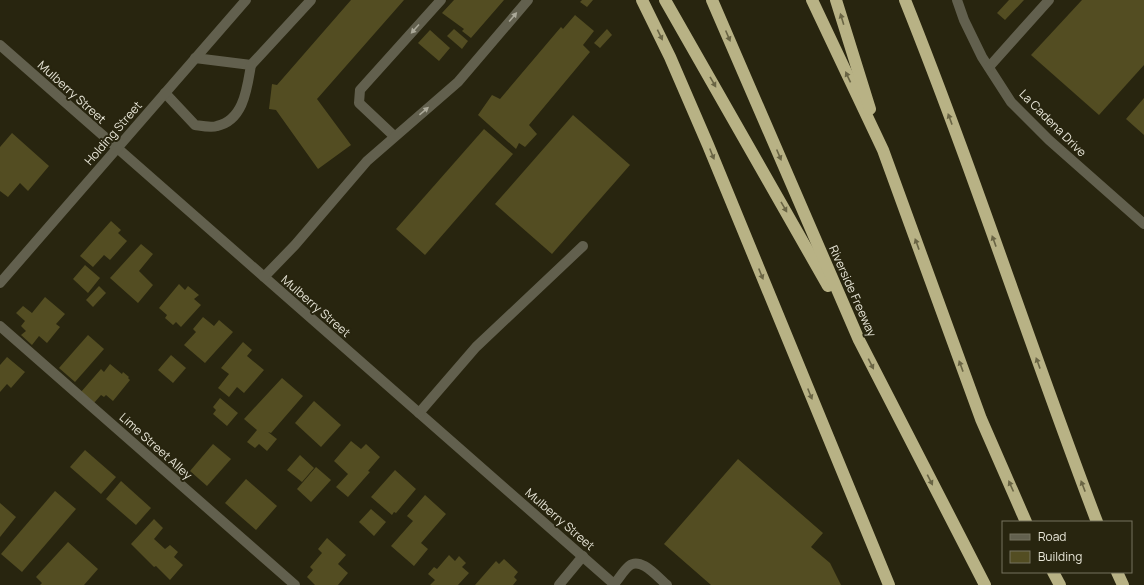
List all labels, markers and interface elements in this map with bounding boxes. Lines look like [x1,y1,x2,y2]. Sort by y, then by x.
one-way arrow [509,12,518,23]
one-way arrow [839,13,845,25]
one-way arrow [411,25,420,34]
one-way arrow [657,29,663,40]
one-way arrow [725,30,731,41]
street label: Mulberry Street [34,57,110,127]
one-way arrow [845,71,851,82]
one-way arrow [709,76,716,88]
street label: La Cadena Drive [1016,86,1090,160]
street label: Holding Street [80,97,146,169]
one-way arrow [418,107,429,116]
one-way arrow [947,112,953,124]
one-way arrow [710,148,716,160]
one-way arrow [777,150,783,162]
one-way arrow [781,201,787,213]
one-way arrow [991,235,997,247]
one-way arrow [914,237,920,249]
street label: Riverside Freeway [825,243,881,340]
one-way arrow [759,269,765,281]
street label: Mulberry Street [278,271,354,341]
one-way arrow [1035,357,1041,369]
one-way arrow [868,358,874,370]
one-way arrow [958,360,964,372]
one-way arrow [808,389,814,401]
street label: Lime Street Alley [116,409,197,484]
one-way arrow [927,474,934,485]
one-way arrow [1079,479,1085,491]
one-way arrow [1007,480,1013,492]
street label: Mulberry Street [522,484,598,554]
legend [1002,521,1132,573]
text: Road [1038,528,1066,545]
text: Building [1038,548,1082,565]

